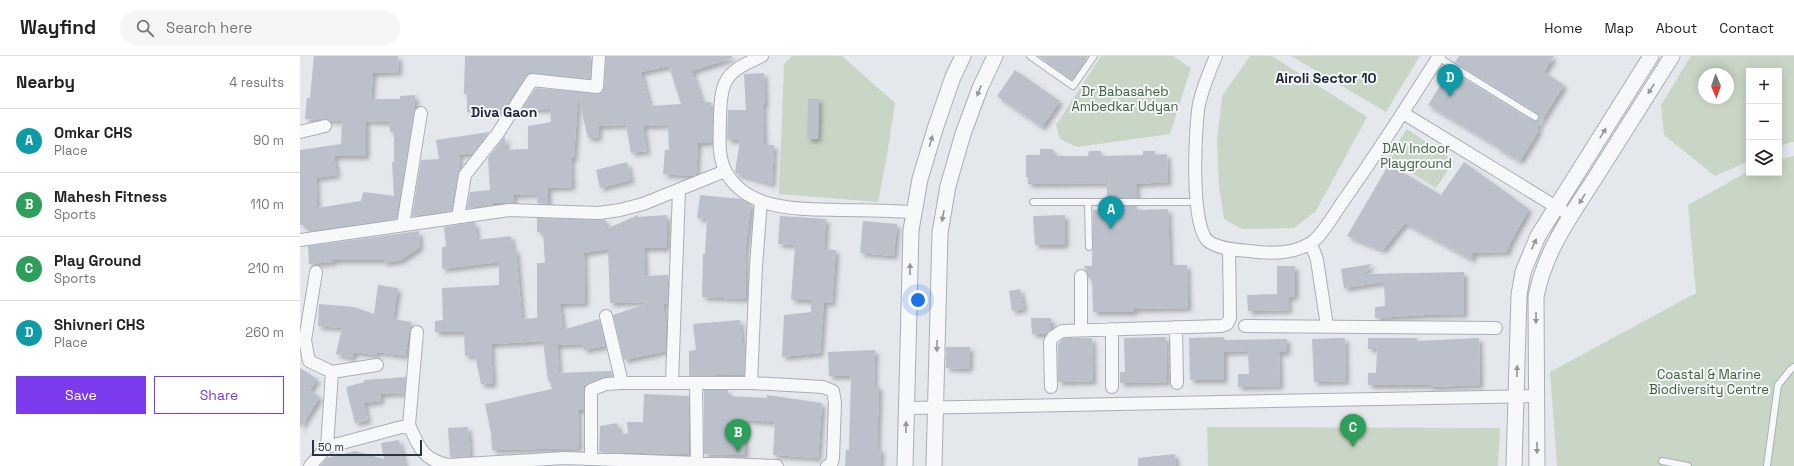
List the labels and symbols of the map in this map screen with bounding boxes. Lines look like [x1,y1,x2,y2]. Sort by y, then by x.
pin: D [1437,64,1463,97]
north arrow [1698,68,1734,104]
district label: Airoli Sector 10 [1275,69,1377,87]
park label: Dr Babasaheb Ambedkar Udyan [1072,83,1178,115]
one-way arrow [1647,84,1655,94]
one-way arrow [975,86,981,98]
district label: Diva Gaon [471,103,537,121]
one-way arrow [1599,128,1607,139]
one-way arrow [928,135,934,147]
park label: DAV Indoor Playground [1380,140,1452,172]
one-way arrow [1578,193,1585,205]
pin: A [1098,196,1124,229]
one-way arrow [940,210,946,222]
one-way arrow [1531,238,1537,249]
one-way arrow [907,262,913,275]
your location [908,290,928,310]
one-way arrow [1533,312,1539,325]
one-way arrow [934,340,940,353]
one-way arrow [1514,365,1521,377]
park label: Coastal & Marine Biodiversity Centre [1649,366,1769,398]
pin: C [1340,414,1366,447]
pin: B [725,419,751,452]
one-way arrow [903,421,910,433]
scale bar [312,438,422,457]
one-way arrow [1534,442,1540,455]

